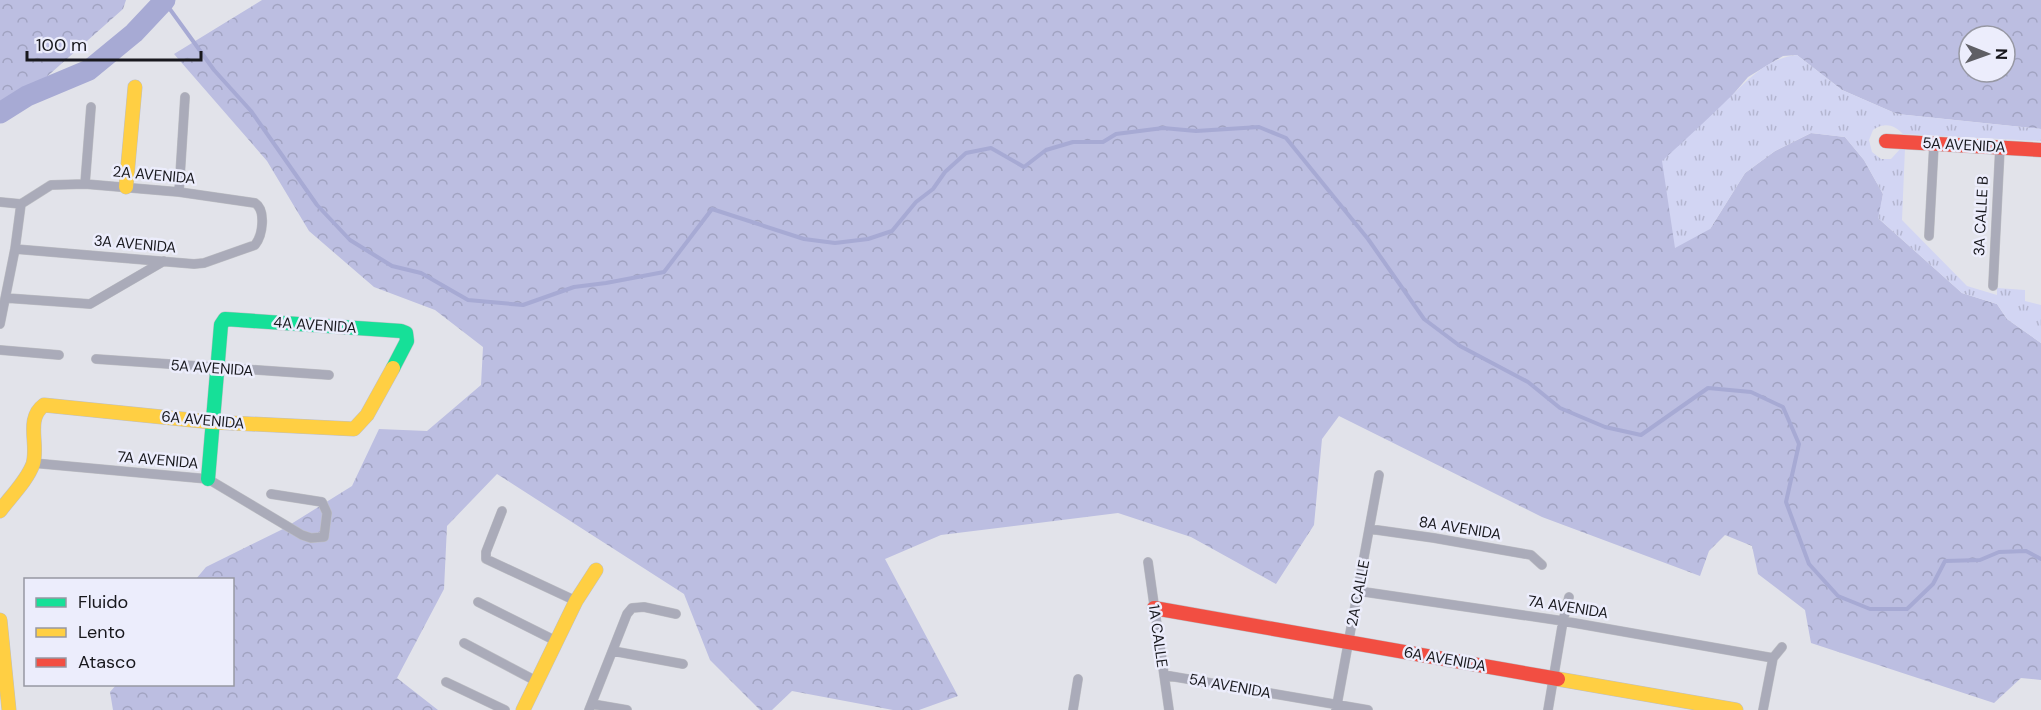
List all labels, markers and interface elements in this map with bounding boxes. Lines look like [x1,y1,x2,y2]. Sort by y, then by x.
scale bar [27,24,201,62]
north arrow [1957,24,2017,84]
text: 100 m [36,33,87,57]
text: N [1991,48,2012,60]
street label: 5A AVENIDA [1922,133,2006,157]
street label: 2A AVENIDA [112,161,196,189]
street label: 3A CALLE B [1969,176,1993,256]
street label: 3A AVENIDA [93,230,177,258]
street label: 4A AVENIDA [273,312,357,338]
street label: 5A AVENIDA [170,355,254,381]
street label: 6A AVENIDA [161,406,245,434]
street label: 7A AVENIDA [117,447,199,473]
street label: 8A AVENIDA [1417,512,1503,544]
street label: 2A CALLE [1342,558,1374,628]
legend [24,578,234,686]
text: Fluido [78,590,128,614]
street label: 7A AVENIDA [1526,591,1610,623]
street label: 1A CALLE [1144,603,1172,669]
text: Lento [78,620,125,644]
street label: 6A AVENIDA [1402,642,1488,676]
text: Atasco [78,650,136,674]
street label: 5A AVENIDA [1187,669,1273,703]

